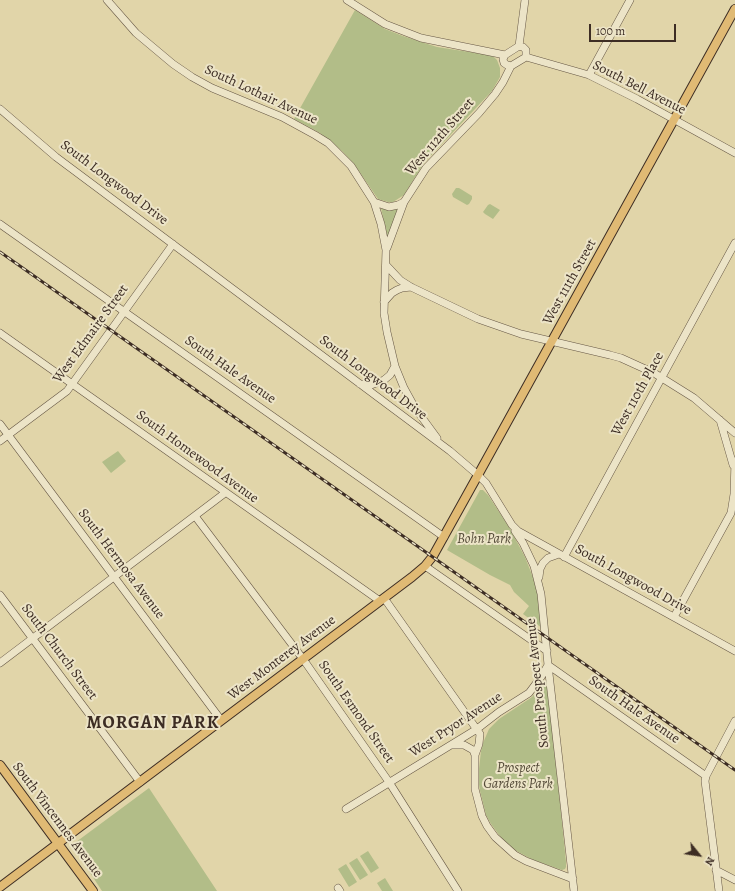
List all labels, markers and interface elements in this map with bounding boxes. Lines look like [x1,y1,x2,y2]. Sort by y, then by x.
scale bar [591,16,678,42]
text: 100 m [596,23,625,39]
street label: South Bell Avenue [590,57,688,119]
street label: South Lothair Avenue [202,61,320,129]
street label: West 112th Street [402,95,478,179]
street label: South Longwood Drive [57,137,171,229]
street label: West 111th Street [540,236,600,328]
street label: West Edmaire Street [50,282,132,386]
street label: South Hale Avenue [181,332,279,408]
street label: South Longwood Drive [316,332,430,424]
street label: West 110th Place [608,349,668,439]
street label: South Homewood Avenue [132,407,262,507]
street label: South Hermosa Avenue [74,506,168,622]
park label: Bohn Park [457,532,511,548]
street label: South Longwood Drive [572,541,694,619]
street label: South Church Street [17,601,101,703]
street label: West Monterey Avenue [225,612,339,704]
street label: South Prospect Avenue [523,617,553,749]
street label: South Esmond Street [314,657,398,767]
street label: South Hale Avenue [585,672,683,748]
street label: West Pryor Avenue [406,689,506,761]
district label: MORGAN PARK [87,713,219,735]
street label: South Vincennes Avenue [8,759,106,881]
park label: Prospect Gardens Park [483,761,553,794]
north arrow [679,835,719,875]
text: N [701,854,718,868]

